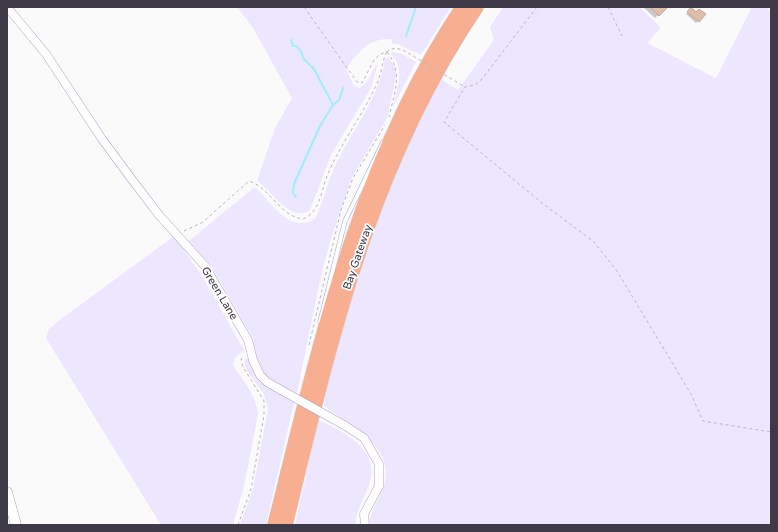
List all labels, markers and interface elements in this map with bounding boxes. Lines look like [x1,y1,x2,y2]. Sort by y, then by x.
street label: Bay Gateway [340,223,375,291]
street label: Green Lane [199,264,241,322]

